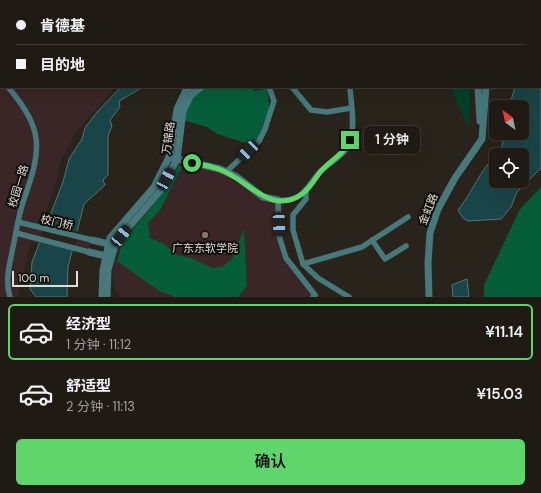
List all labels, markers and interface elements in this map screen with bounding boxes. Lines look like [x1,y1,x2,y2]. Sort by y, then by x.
text: 肯德基 [40,16,85,36]
text: 目的地 [40,55,85,75]
north arrow [489,100,529,140]
map controls [489,100,529,188]
street label: 万锦路 [159,121,177,155]
callout: 1 分钟 [364,126,420,154]
route end [341,131,359,149]
text: 1 分钟 [375,131,409,148]
car [235,138,261,164]
button: locate [489,148,529,188]
route start [183,154,201,172]
street label: 校园一路 [5,163,31,209]
car [155,166,177,192]
street label: 金虹路 [415,191,441,227]
street label: 校门桥 [39,211,75,233]
car [273,212,285,236]
car [109,223,133,249]
marker: 广东东软学院 [200,230,210,240]
place label: 广东东软学院 [172,241,238,255]
scale bar [12,269,78,288]
text: 100 m [18,271,49,285]
icon: car [18,314,54,350]
text: 经济型 [66,314,111,334]
text: ¥11.14 [485,322,523,342]
text: 1 分钟 · 11:12 [66,336,131,353]
icon: car [18,376,54,412]
text: 舒适型 [66,376,111,396]
text: ¥15.03 [477,384,523,404]
text: 2 分钟 · 11:13 [66,398,135,415]
button: 确认 [16,439,525,485]

